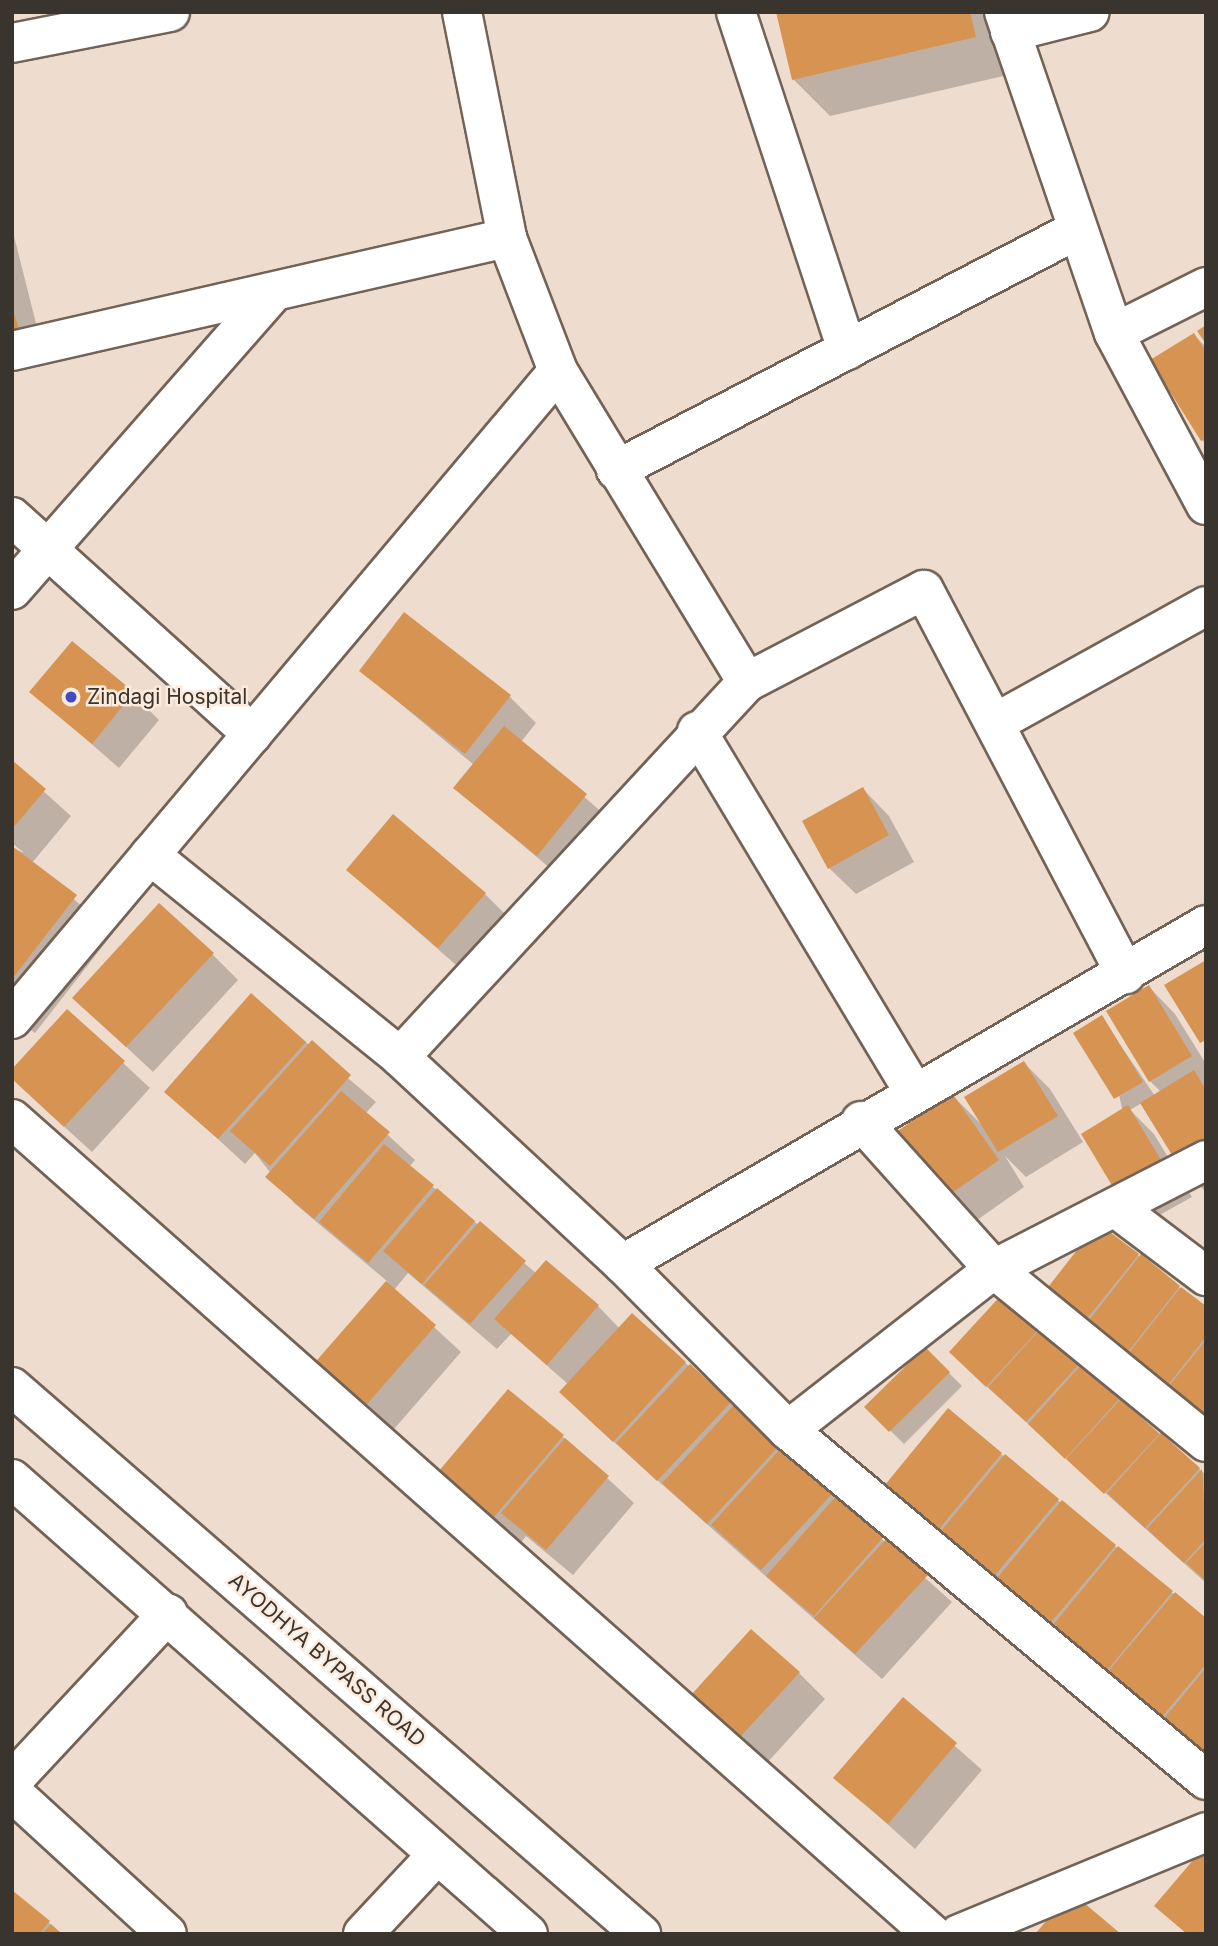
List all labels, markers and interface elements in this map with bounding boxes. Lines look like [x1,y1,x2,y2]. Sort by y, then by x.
place label: Zindagi Hospital [87,684,247,710]
marker: Zindagi Hospital [61,687,81,707]
street label: AYODHYA BYPASS ROAD [224,1568,430,1752]

